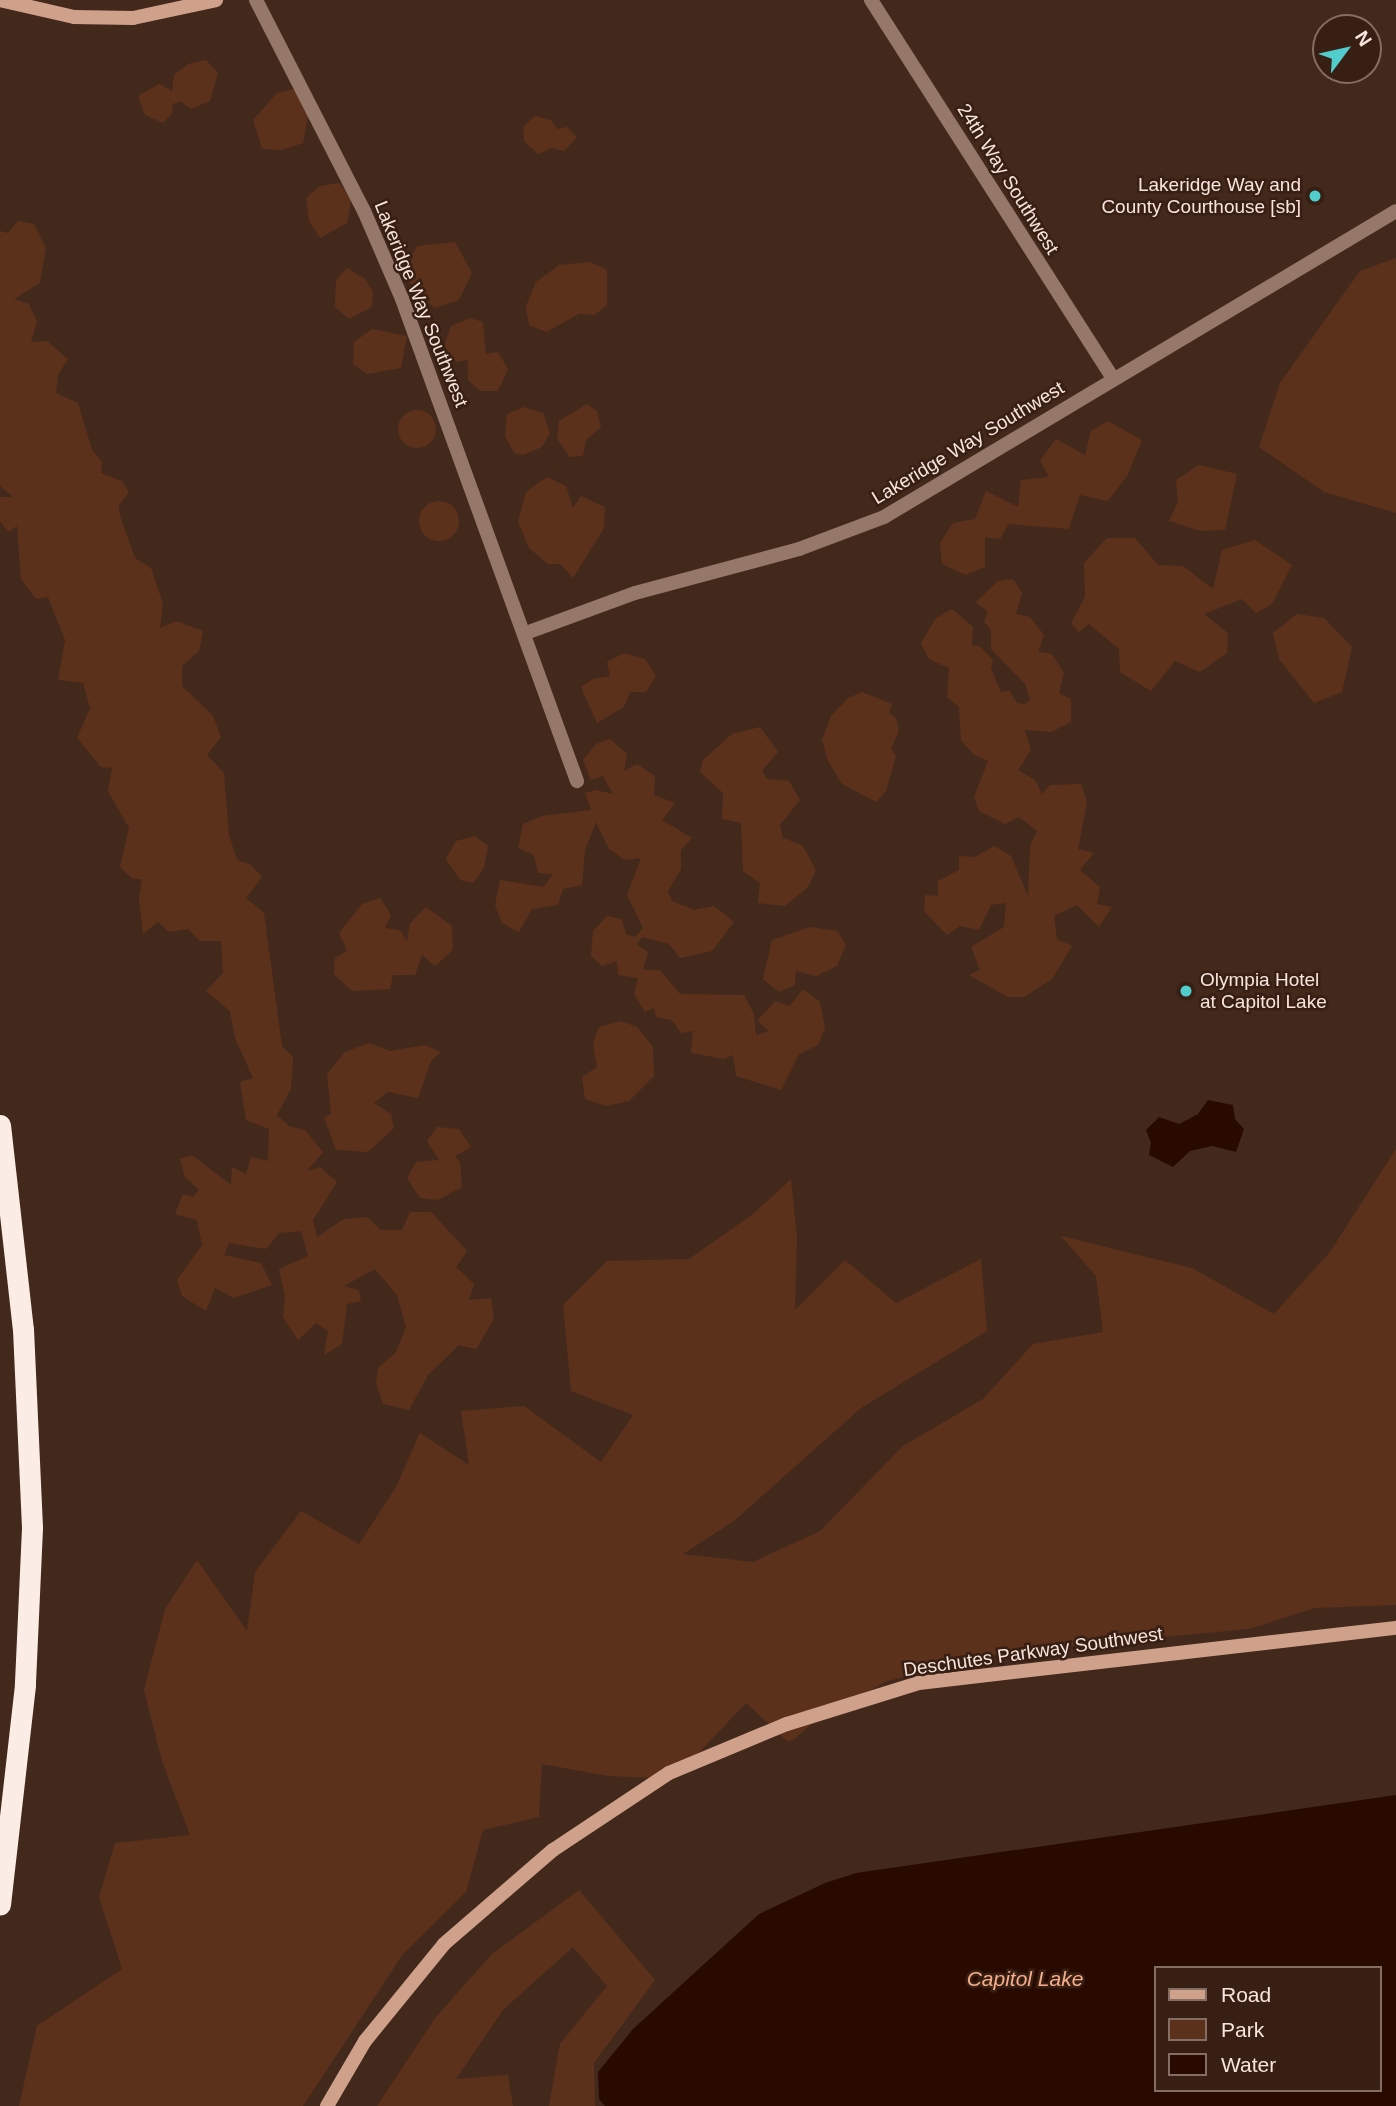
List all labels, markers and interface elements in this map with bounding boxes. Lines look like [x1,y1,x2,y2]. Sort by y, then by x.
north arrow [1312,14,1382,84]
text: N [1351,27,1376,50]
street label: 24th Way Southwest [952,99,1064,259]
place label: Lakeridge Way and County Courthouse [sb] [1101,174,1301,218]
marker: Lakeridge Way and County Courthouse [sb] [1307,188,1323,204]
street label: Lakeridge Way Southwest [369,198,473,410]
street label: Lakeridge Way Southwest [868,377,1068,509]
place label: Olympia Hotel at Capitol Lake [1200,969,1327,1013]
marker: Olympia Hotel at Capitol Lake [1178,983,1194,999]
street label: Deschutes Parkway Southwest [902,1622,1164,1682]
water label: Capitol Lake [967,1966,1083,1992]
legend [1154,1966,1382,2092]
text: Road [1221,1983,1271,2006]
text: Park [1221,2018,1264,2041]
text: Water [1221,2053,1276,2076]

